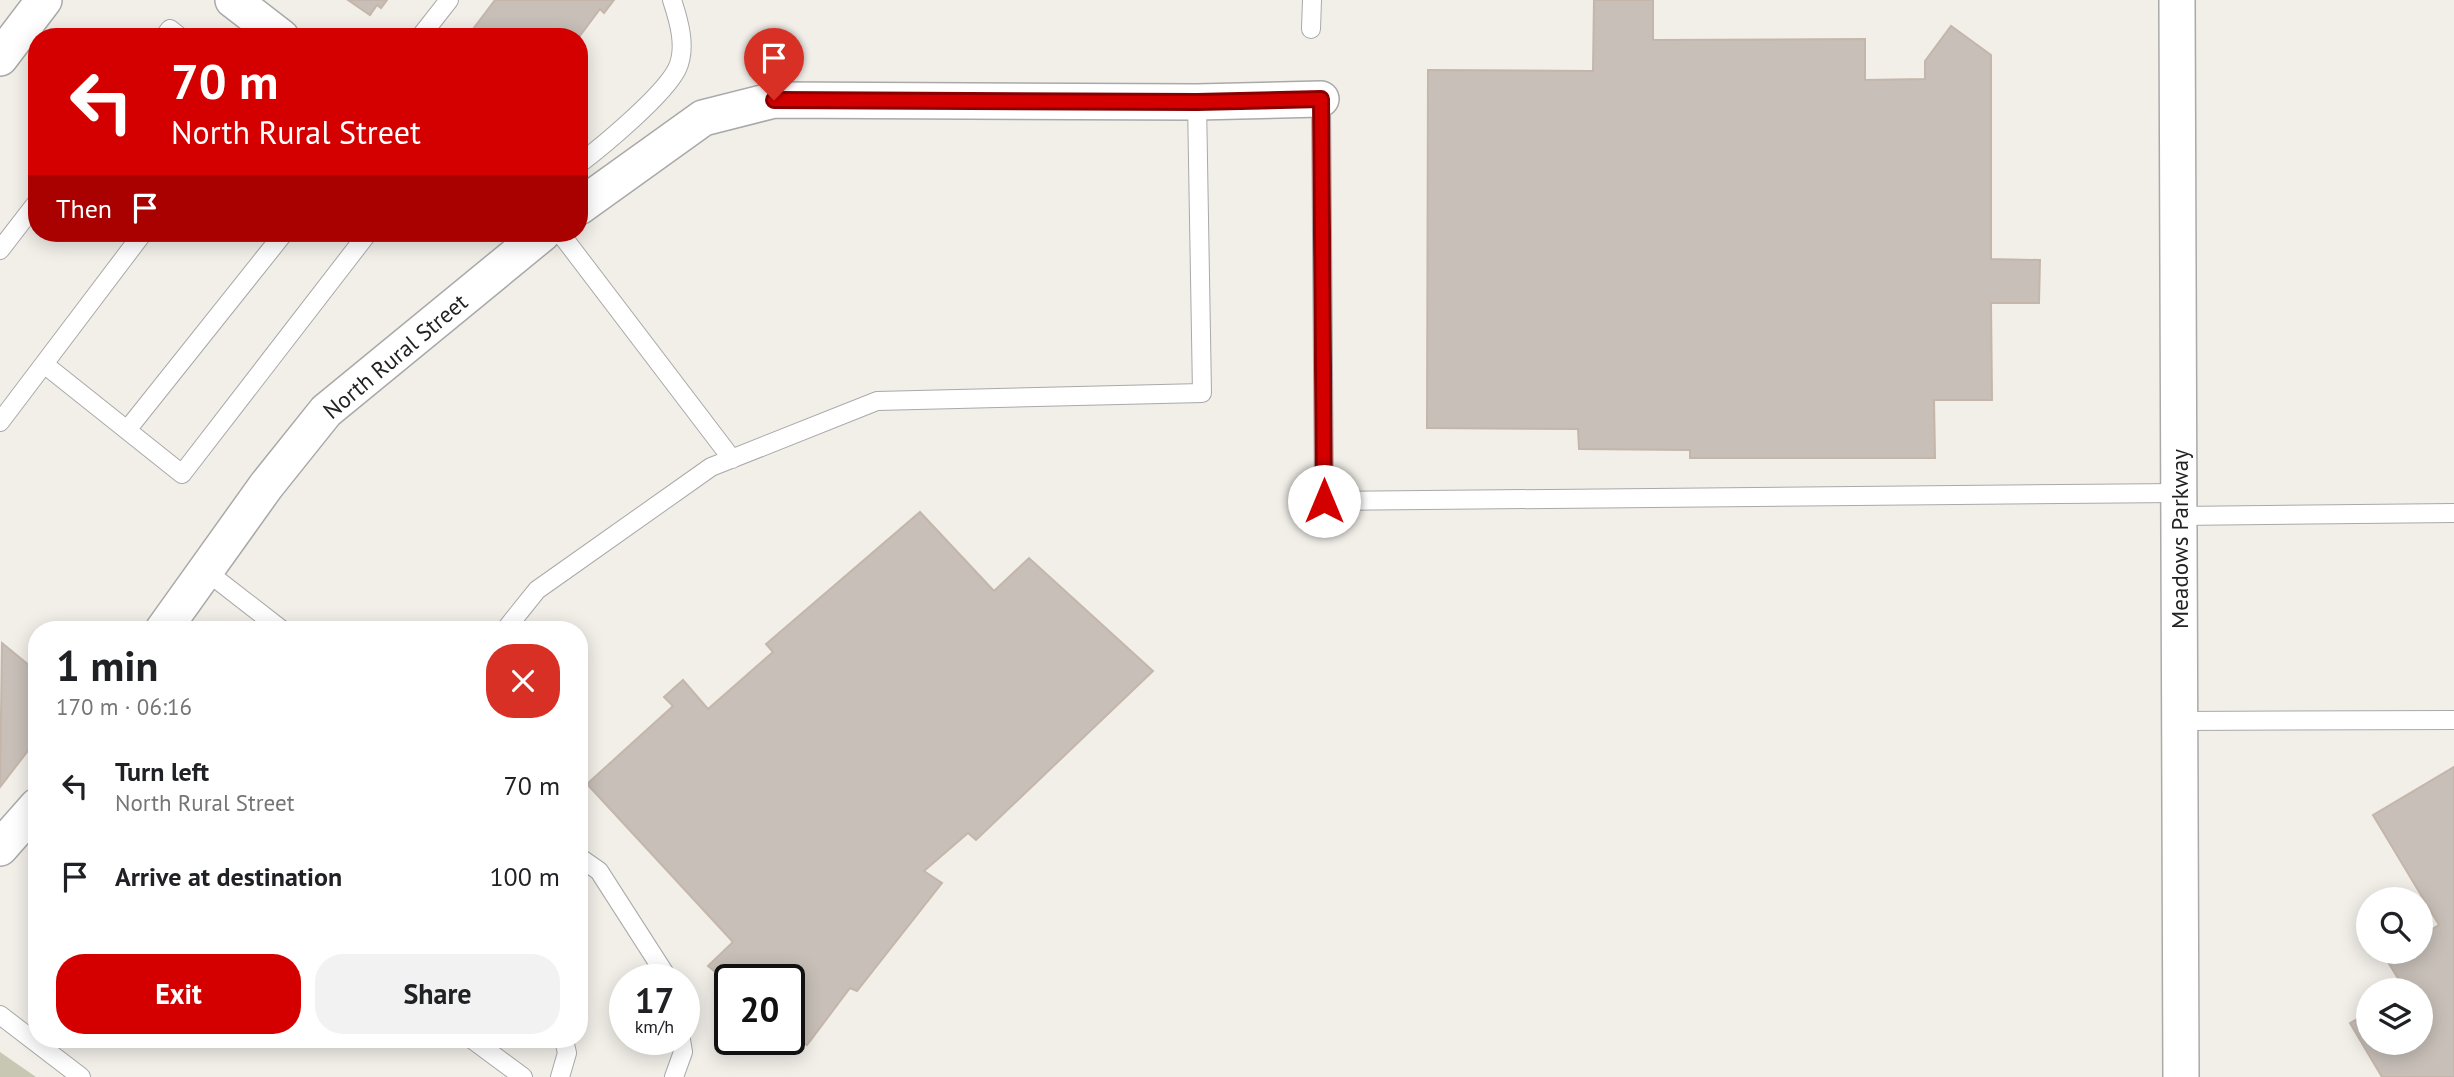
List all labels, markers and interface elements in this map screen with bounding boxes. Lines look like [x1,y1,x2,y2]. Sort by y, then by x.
pin [744,28,804,100]
icon: arrive [755,39,793,77]
text: 70 m [171,49,278,113]
icon: left [56,56,147,147]
text: North Rural Street [171,111,421,153]
icon: arrive [126,189,164,227]
text: Then [56,192,112,225]
street label: North Rural Street [317,287,473,425]
street label: Meadows Parkway [2165,449,2194,629]
position arrow [1287,464,1361,538]
text: 1 min [56,638,158,693]
button: close [486,644,560,718]
text: 170 m · 06:16 [56,692,192,721]
text: Turn left [115,755,209,788]
icon: left [56,767,94,805]
text: 70 m [504,769,560,802]
text: North Rural Street [115,788,295,817]
icon: arrive [56,858,94,896]
text: Arrive at destination [115,860,342,893]
text: 100 m [489,860,560,893]
map controls [2356,887,2433,1055]
button: search [2356,887,2433,964]
button: Exit [56,954,301,1034]
button: Share [315,954,560,1034]
speed limit sign: 20 [714,964,805,1055]
text: 17 [635,977,674,1023]
button: layers [2356,978,2433,1055]
text: km/h [635,1015,674,1038]

